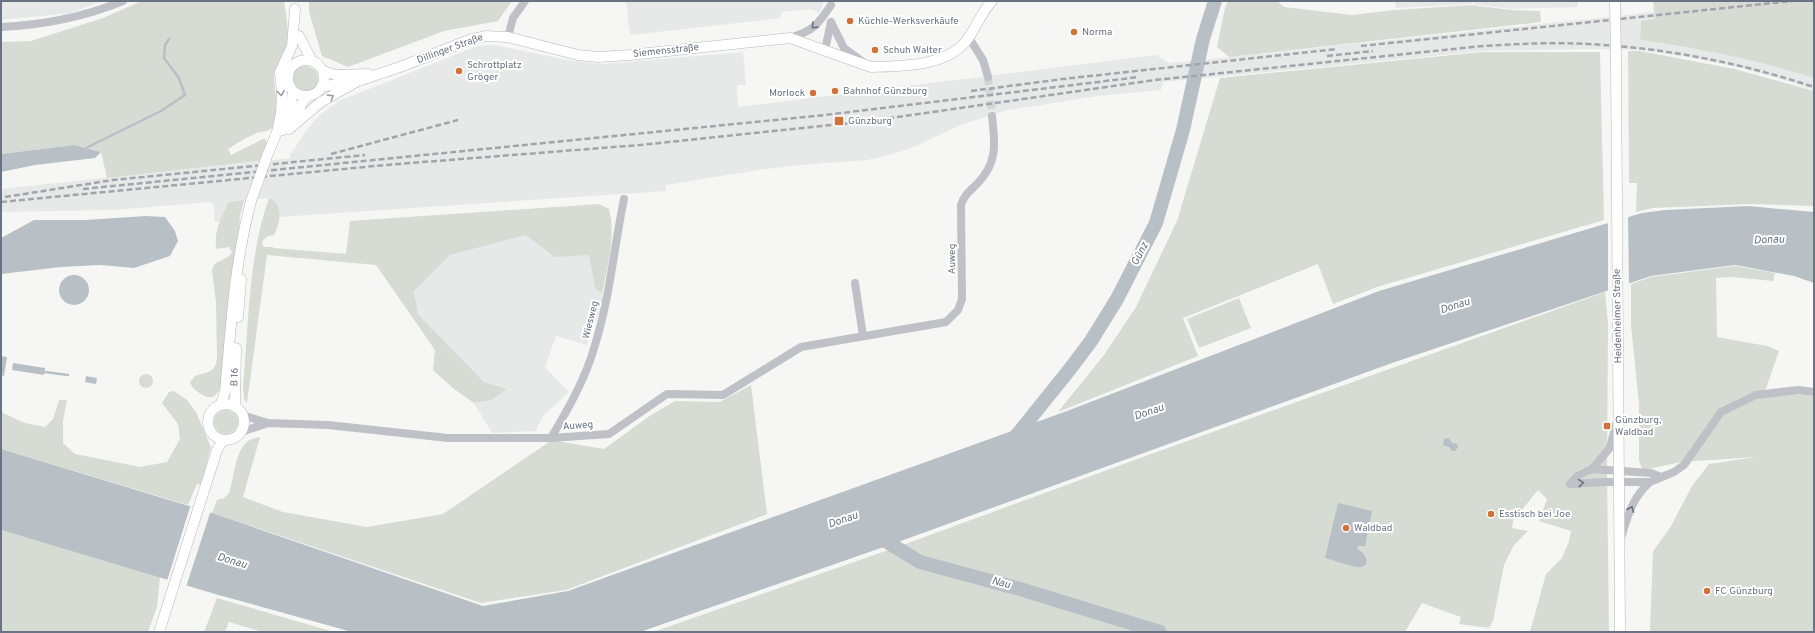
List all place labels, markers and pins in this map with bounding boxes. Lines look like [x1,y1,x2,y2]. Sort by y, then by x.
place label: Küchle-Werksverkäufe [858,15,959,28]
marker: Küchle-Werksverkäufe [845,16,855,26]
place label: Norma [1082,26,1112,39]
marker: Norma [1069,27,1079,37]
place label: Schuh Walter [883,44,942,57]
marker: Schuh Walter [870,45,880,55]
place label: Schrottplatz Gröger [467,59,522,84]
marker: Schrottplatz Gröger [454,66,464,76]
place label: Bahnhof Günzburg [843,85,927,98]
marker: Bahnhof Günzburg [830,86,840,96]
place label: Morlock [769,87,805,100]
marker: Morlock [808,88,818,98]
marker: Günzburg [833,115,845,127]
place label: Günzburg [848,115,892,128]
place label: Günzburg, Waldbad [1615,414,1661,439]
marker: Günzburg, Waldbad [1602,421,1612,431]
place label: Esstisch bei Joe [1499,508,1570,521]
marker: Esstisch bei Joe [1486,509,1496,519]
place label: Waldbad [1354,522,1392,535]
marker: Waldbad [1341,523,1351,533]
place label: FC Günzburg [1715,585,1773,598]
marker: FC Günzburg [1702,586,1712,596]

